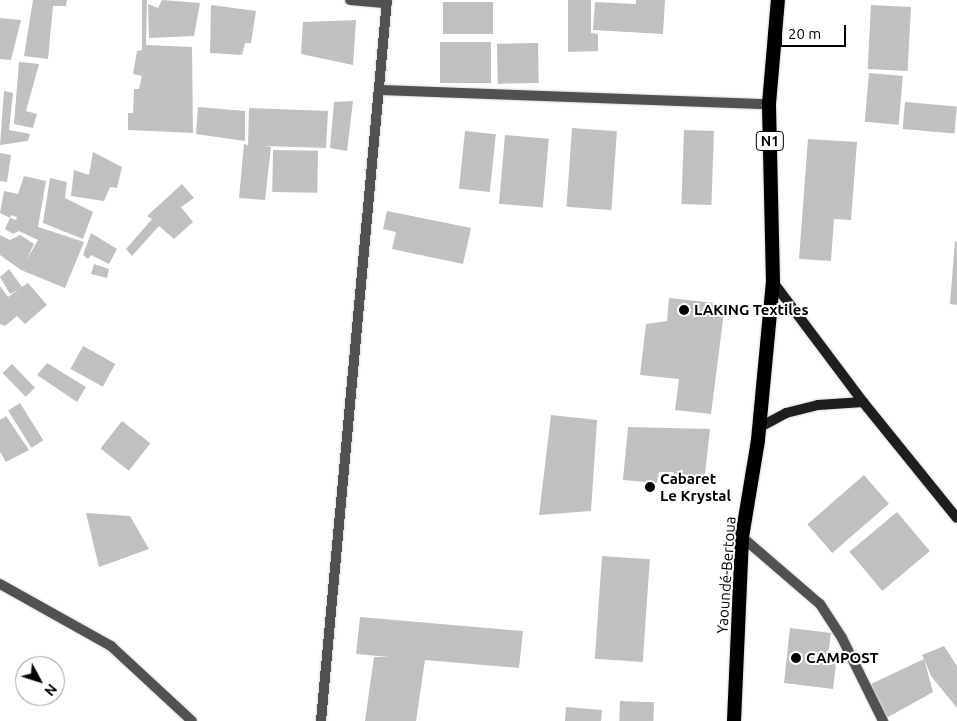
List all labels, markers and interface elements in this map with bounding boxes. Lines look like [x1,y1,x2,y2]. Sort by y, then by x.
scale bar [782,15,848,47]
text: 20 m [788,25,821,42]
road number: N1 [755,130,785,152]
place label: LAKING Textiles [694,301,809,319]
marker: LAKING Textiles [678,304,690,316]
place label: Cabaret Le Krystal [660,469,731,504]
marker: Cabaret Le Krystal [644,481,656,493]
street label: Yaoundé-Bertoua [713,516,739,634]
place label: CAMPOST [806,649,878,667]
marker: CAMPOST [790,652,802,664]
north arrow [15,656,65,706]
text: N [41,681,60,699]

